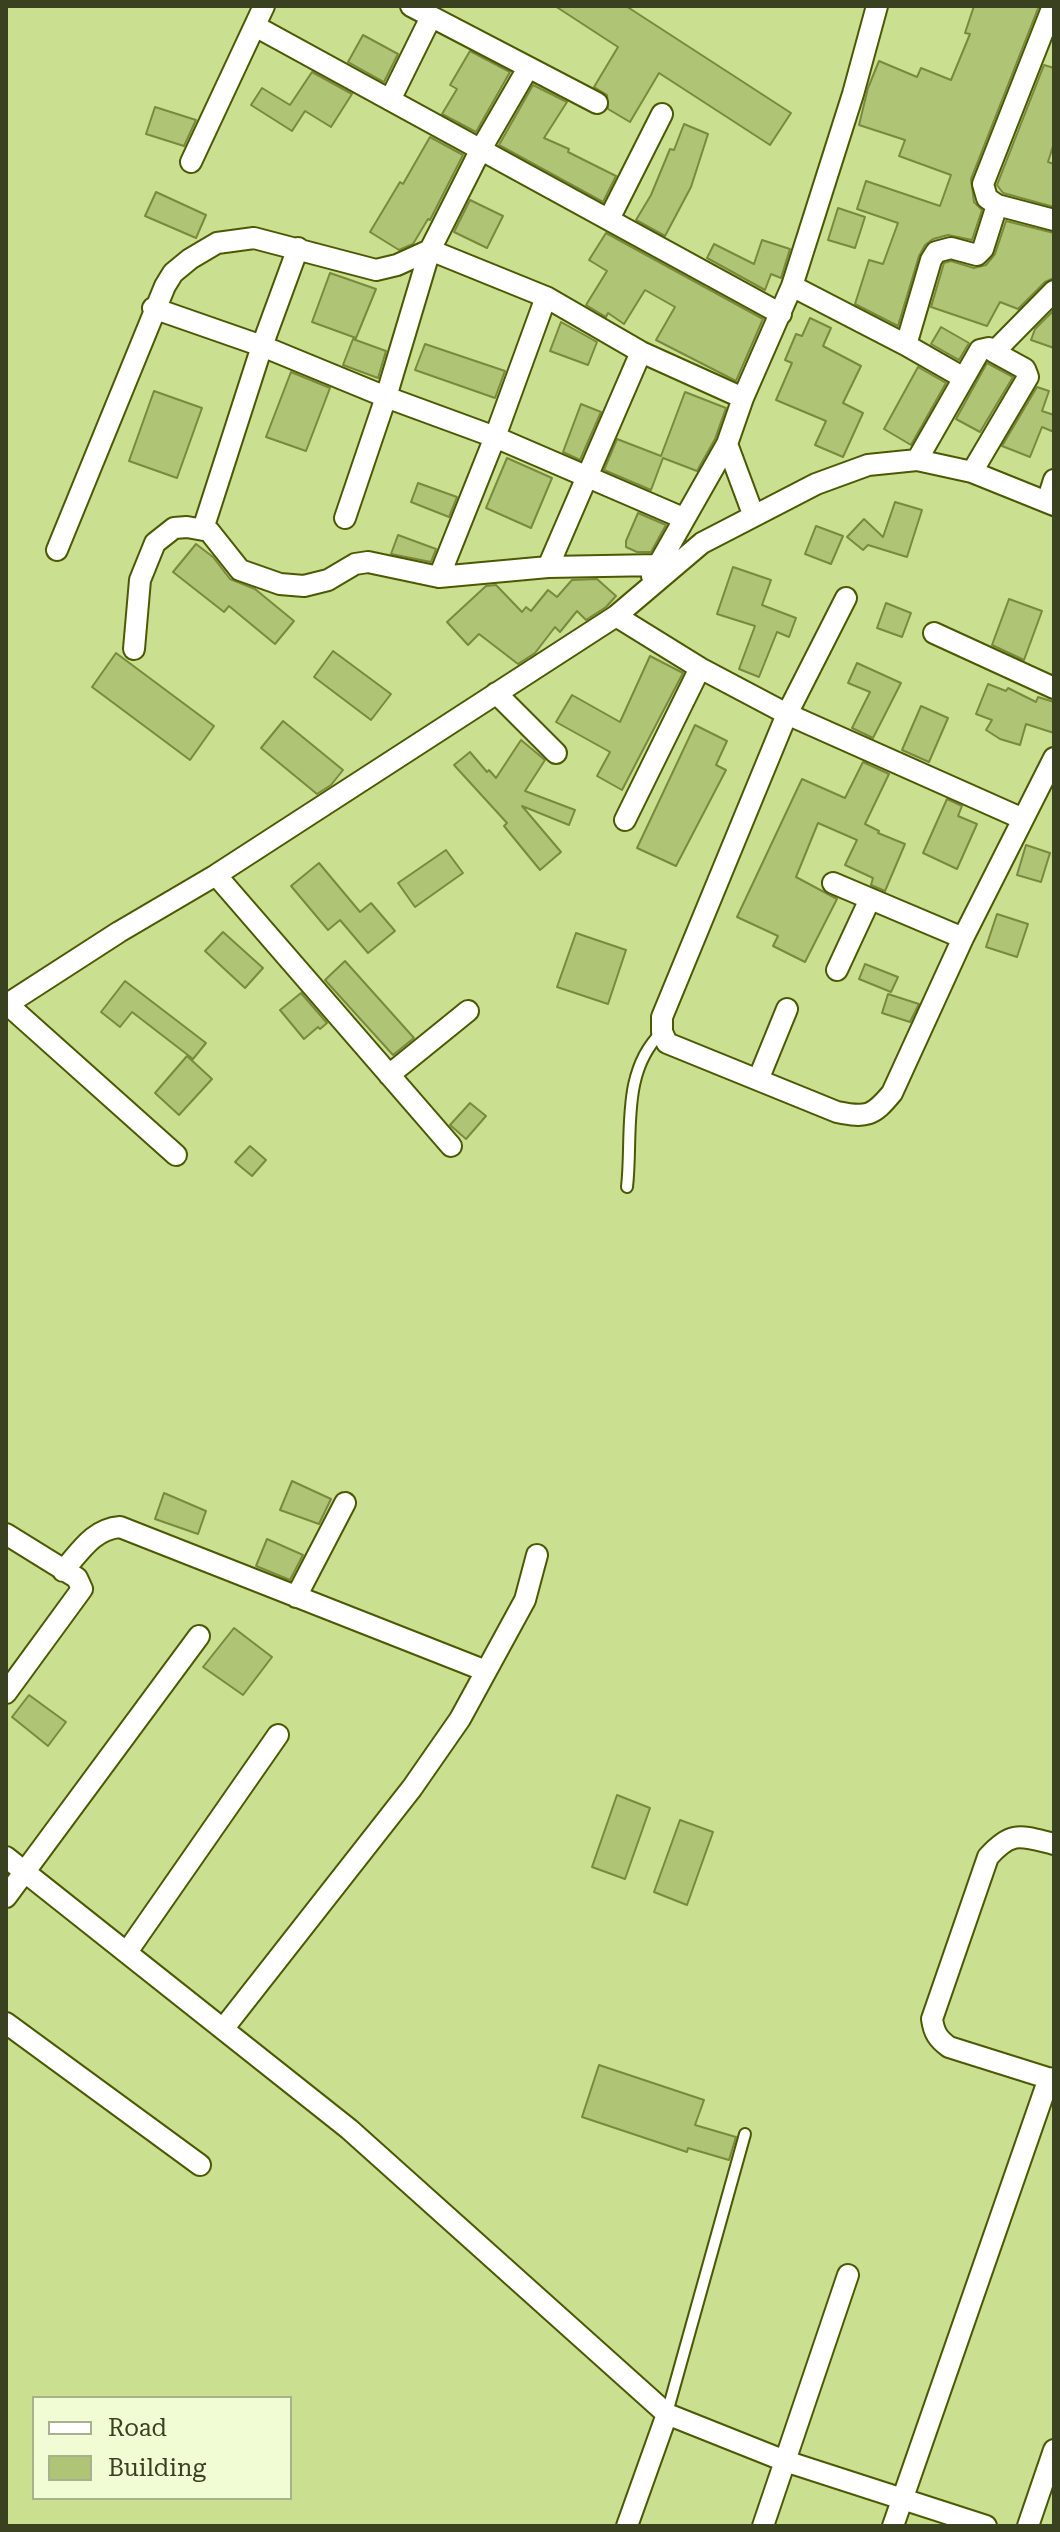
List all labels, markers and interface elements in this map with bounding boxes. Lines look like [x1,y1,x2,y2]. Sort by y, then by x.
legend [32,2396,292,2500]
text: Road [108,2414,167,2442]
text: Building [108,2454,206,2482]

